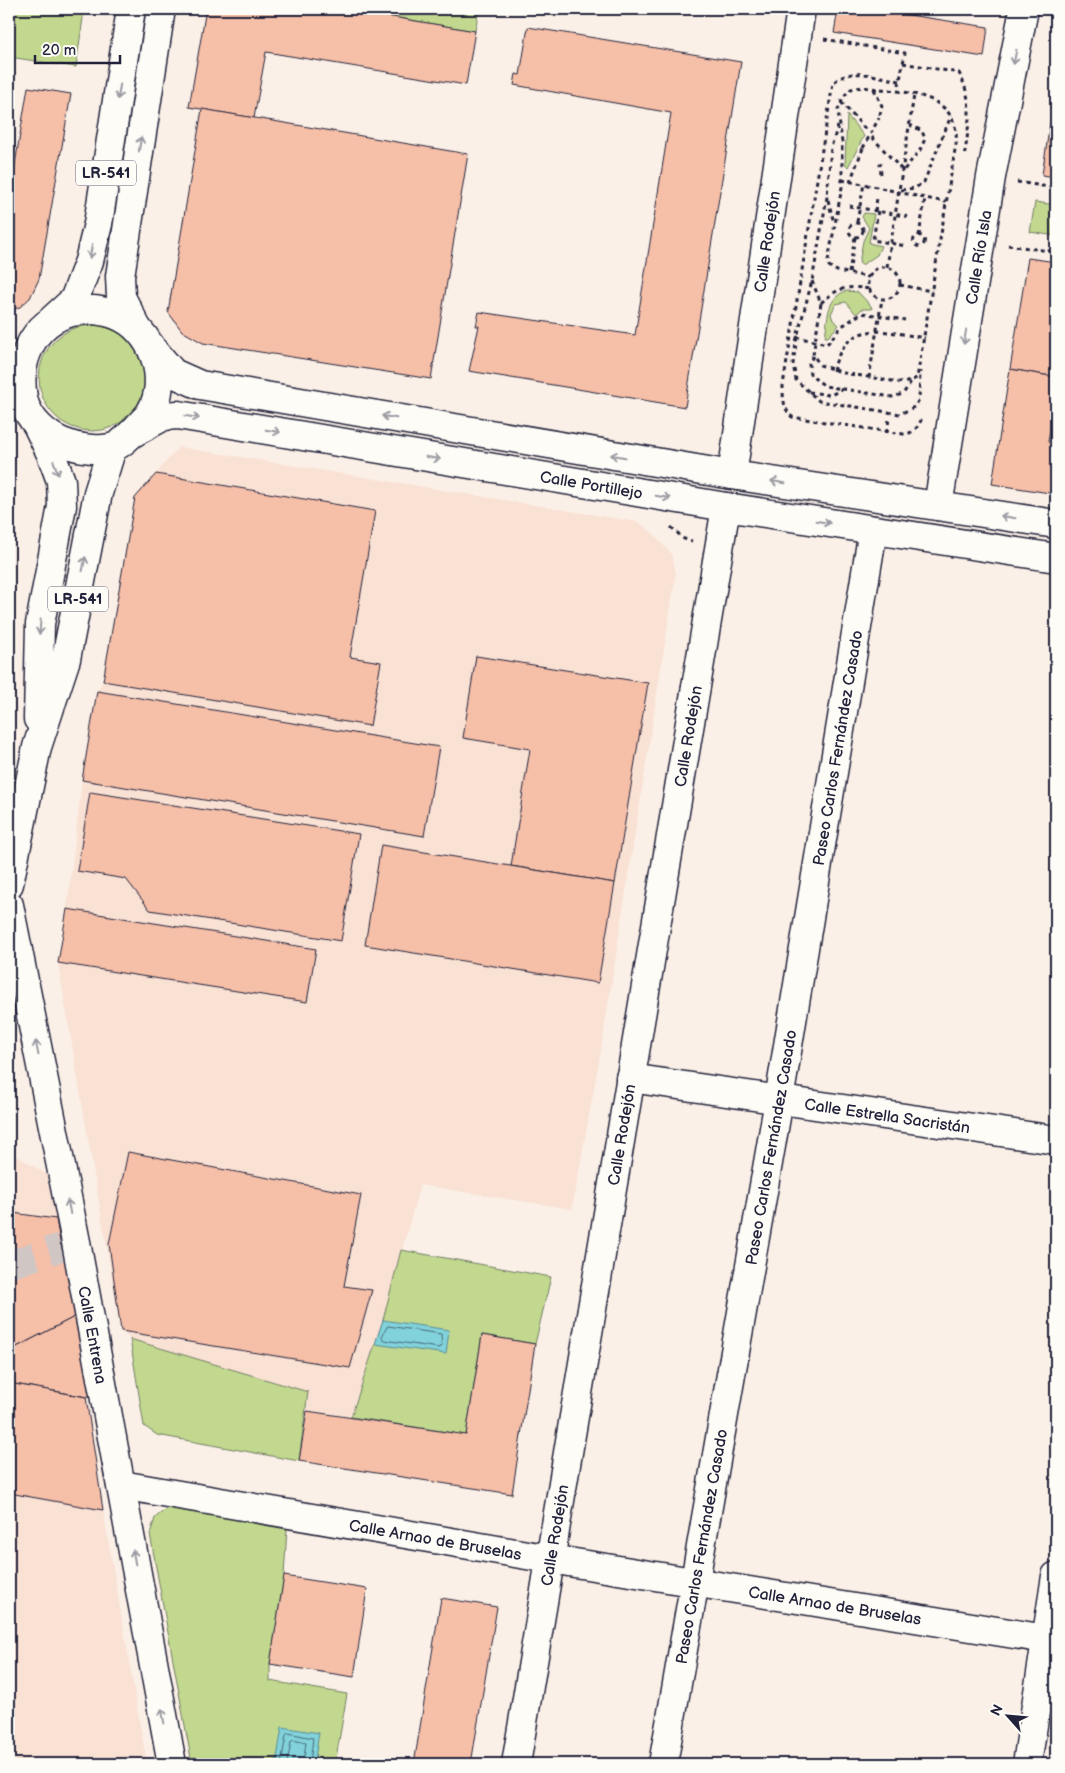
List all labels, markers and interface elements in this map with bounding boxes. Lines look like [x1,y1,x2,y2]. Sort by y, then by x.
scale bar [35,32,120,64]
text: 20 m [42,41,76,60]
one-way arrow [1009,48,1019,64]
one-way arrow [113,83,123,99]
one-way arrow [135,137,145,153]
road number: LR-541 [76,160,136,186]
street label: Calle Rodejón [751,190,785,294]
street label: Calle Río Isla [963,209,997,306]
one-way arrow [86,243,96,259]
one-way arrow [959,329,969,345]
one-way arrow [381,412,397,422]
one-way arrow [184,413,200,423]
one-way arrow [265,426,281,436]
one-way arrow [610,450,626,460]
one-way arrow [425,453,441,463]
one-way arrow [52,459,61,475]
street label: Calle Portillejo [539,468,644,504]
one-way arrow [771,476,787,486]
one-way arrow [654,492,670,502]
one-way arrow [1000,511,1016,521]
one-way arrow [815,518,831,528]
one-way arrow [79,557,89,573]
road number: LR-541 [48,586,108,612]
one-way arrow [35,619,45,635]
street label: Paseo Carlos Fernández Casado [810,629,867,867]
street label: Calle Rodejón [671,684,707,789]
street label: Paseo Carlos Fernández Casado [742,1029,801,1267]
one-way arrow [32,1041,42,1057]
street label: Calle Rodejón [605,1083,640,1187]
street label: Calle Estrella Sacristán [803,1096,971,1138]
one-way arrow [64,1200,74,1216]
street label: Calle Entrena [73,1285,110,1385]
street label: Paseo Carlos Fernández Casado [673,1428,732,1666]
street label: Calle Rodejón [538,1483,574,1588]
street label: Calle Arnao de Bruselas [347,1516,523,1565]
one-way arrow [128,1549,138,1565]
street label: Calle Arnao de Bruselas [747,1583,923,1630]
north arrow [982,1690,1032,1740]
text: N [987,1702,1007,1719]
one-way arrow [158,1709,168,1725]

